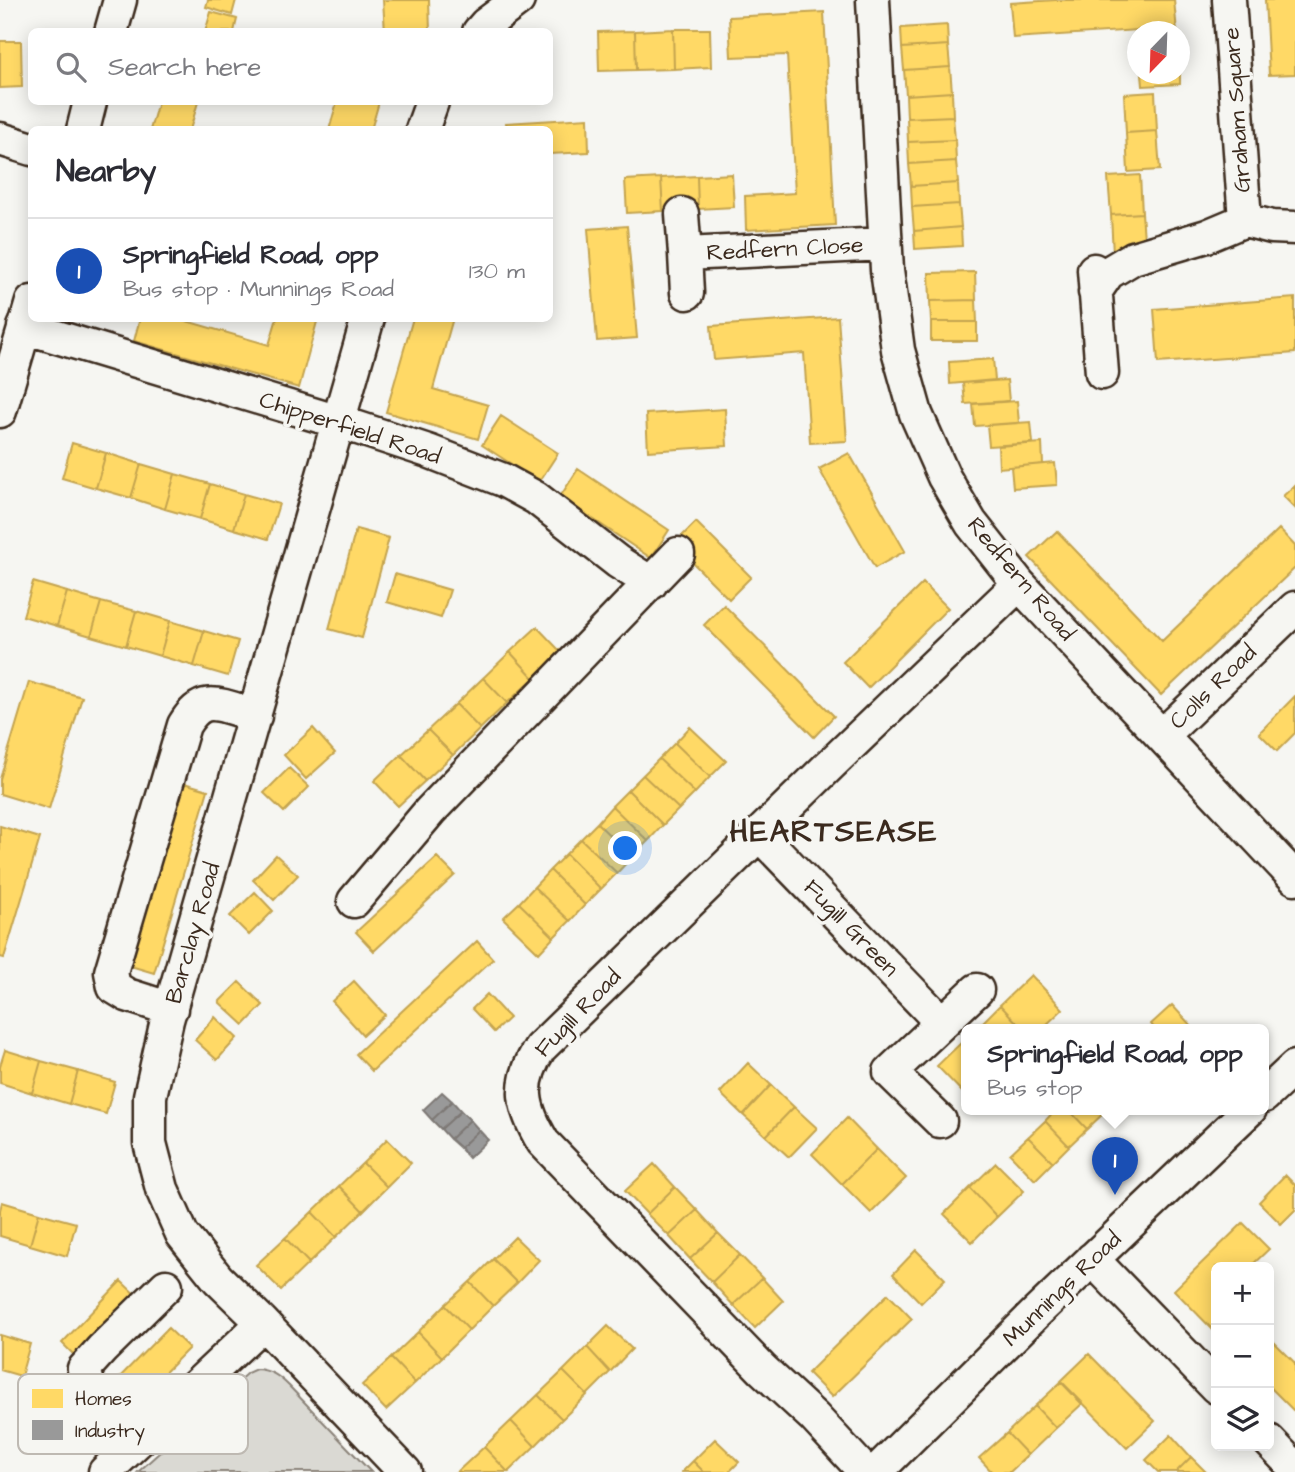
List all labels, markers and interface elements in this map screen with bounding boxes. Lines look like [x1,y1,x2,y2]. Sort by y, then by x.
north arrow [1127,21,1190,84]
street label: Graham Square [1215,26,1259,194]
search box [28,28,553,105]
icon: search [52,48,90,86]
text: Search here [108,49,261,85]
text: Nearby [56,151,156,193]
street label: Redfern Close [706,229,864,269]
text: Springfield Road, opp [123,237,378,273]
text: 1 [78,255,80,287]
text: 130 m [469,255,525,287]
text: Bus stop · Munnings Road [123,273,394,305]
street label: Chipperfield Road [255,384,445,472]
street label: Redfern Road [960,510,1083,648]
street label: Colls Road [1162,637,1264,737]
district label: HEARTSEASE [730,811,938,853]
your location [608,831,642,865]
street label: Barclay Road [158,859,229,1008]
street label: Fugill Green [796,872,906,985]
street label: Fugill Road [528,961,629,1065]
popup [961,1024,1269,1115]
text: Springfield Road, opp [987,1036,1243,1072]
text: Bus stop [987,1072,1083,1104]
pin: 1 [1092,1137,1138,1195]
street label: Munnings Road [995,1224,1129,1355]
map controls [1211,1262,1274,1451]
button: + [1211,1262,1274,1325]
button: − [1211,1325,1274,1388]
legend [18,1374,248,1454]
text: Homes [75,1386,132,1413]
button: layers [1211,1388,1274,1451]
text: Industry [75,1418,145,1446]

